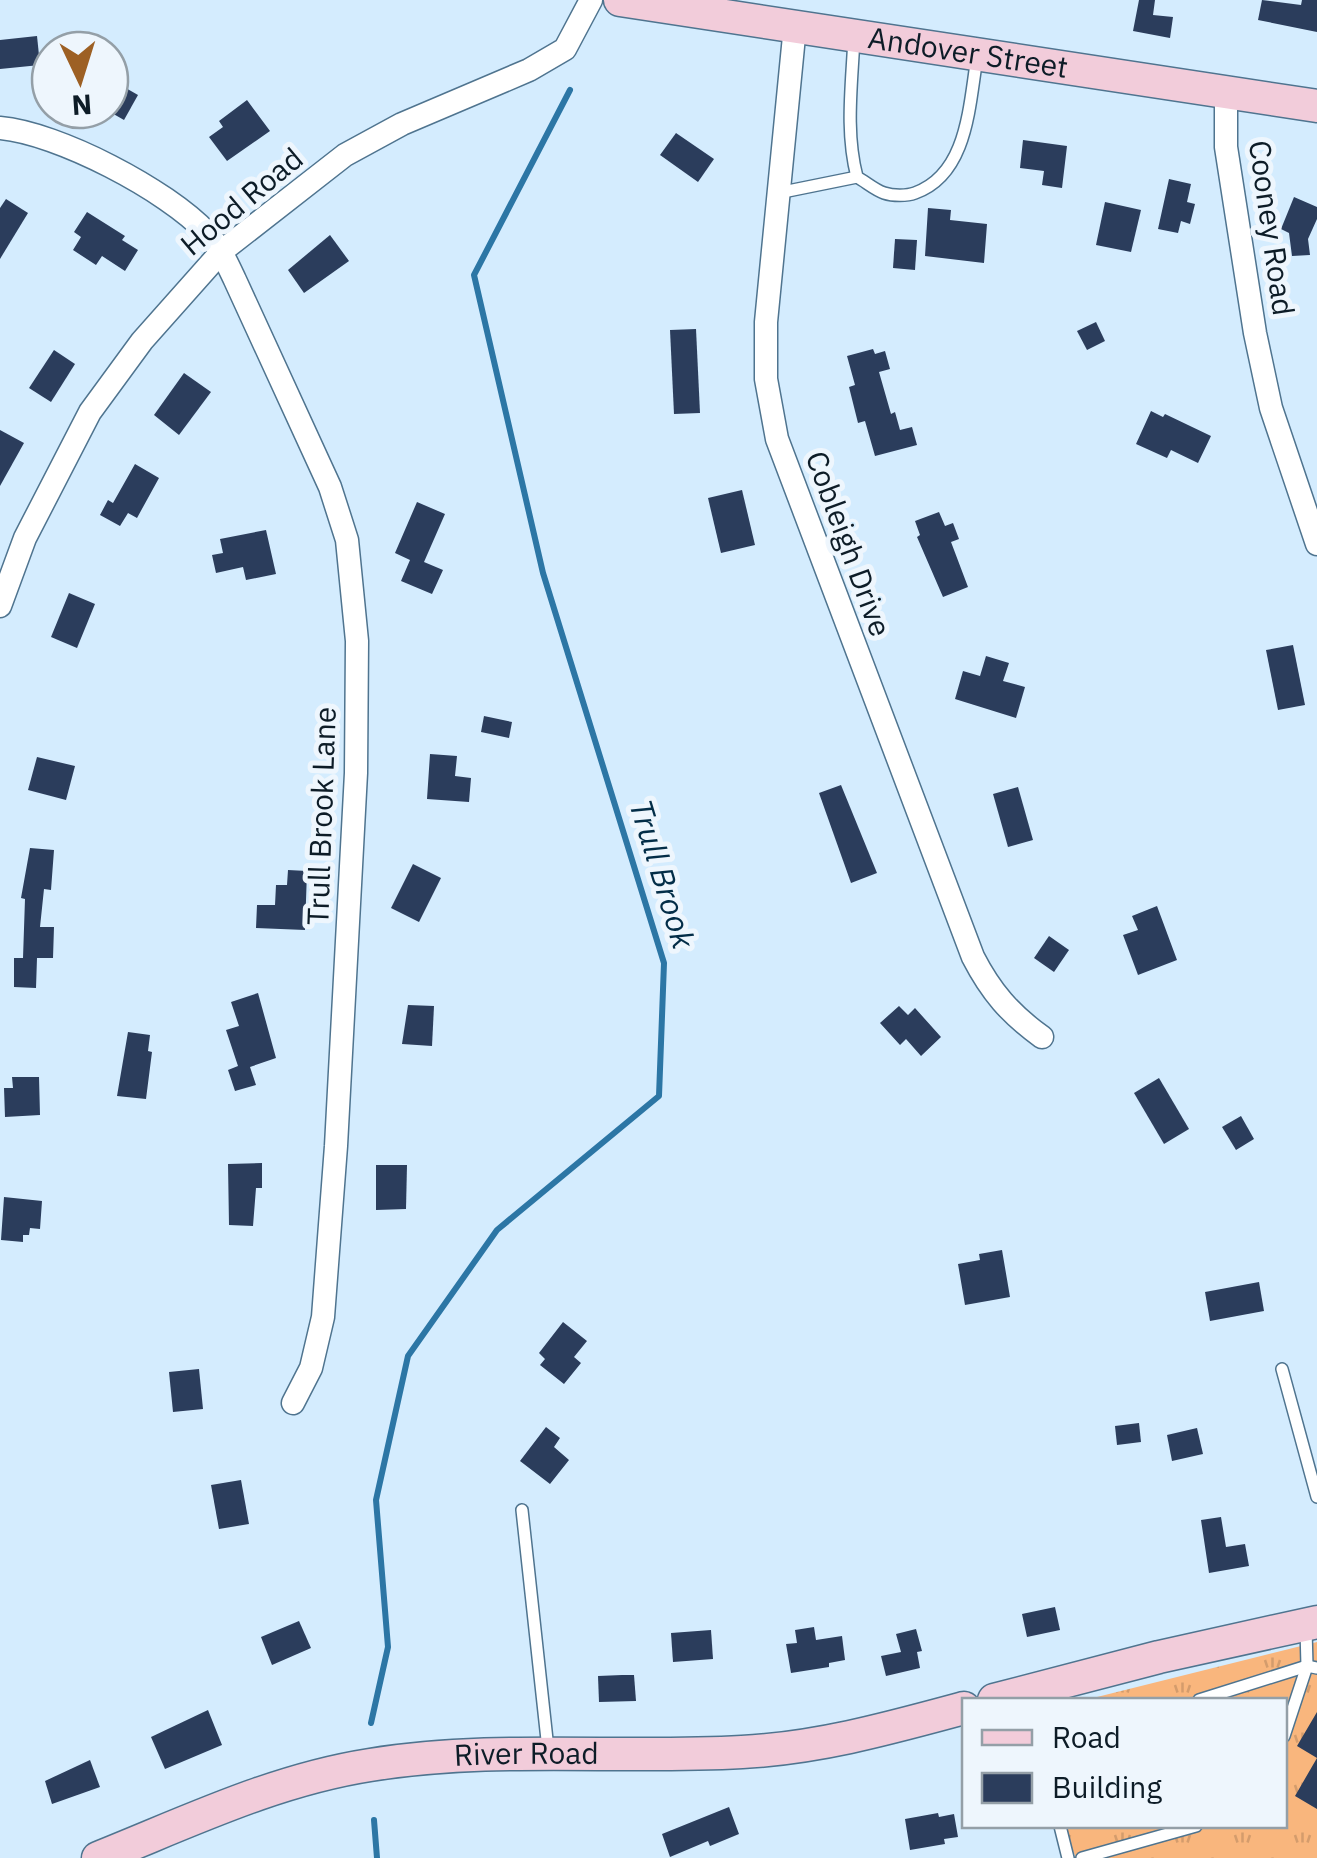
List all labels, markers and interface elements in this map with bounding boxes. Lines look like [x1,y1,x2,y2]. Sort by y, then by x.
street label: Andover Street [866,17,1071,86]
north arrow [30,30,130,130]
text: N [70,86,93,125]
street label: Hood Road [172,138,310,263]
street label: Cooney Road [1241,138,1304,318]
street label: Cobleigh Drive [798,445,901,642]
street label: Trull Brook Lane [297,706,344,926]
water label: Trull Brook [620,794,706,955]
legend [962,1698,1287,1828]
text: Road [1052,1717,1121,1756]
street label: River Road [453,1733,599,1774]
text: Building [1052,1767,1162,1806]

